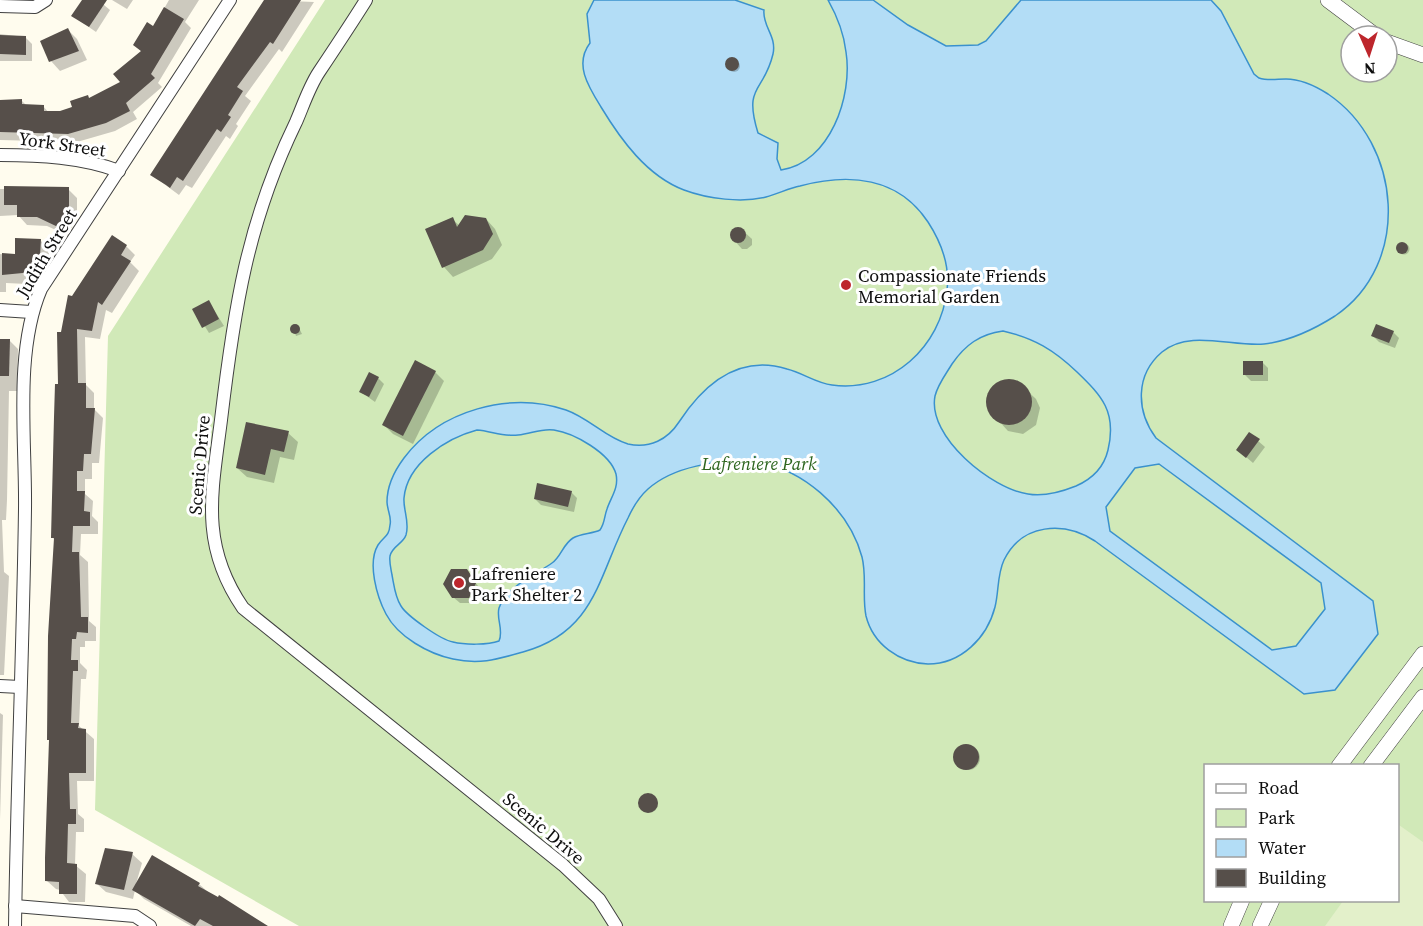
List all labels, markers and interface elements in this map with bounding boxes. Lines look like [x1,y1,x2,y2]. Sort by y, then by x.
north arrow [1339,24,1399,84]
text: N [1363,58,1376,80]
street label: York Street [17,126,107,162]
street label: Judith Street [9,204,82,303]
place label: Compassionate Friends Memorial Garden [858,263,1046,309]
marker: Compassionate Friends Memorial Garden [839,278,853,292]
street label: Scenic Drive [182,414,216,516]
park label: Lafreniere Park [701,451,817,476]
place label: Lafreniere Park Shelter 2 [471,561,582,607]
marker: Lafreniere Park Shelter 2 [452,576,466,590]
legend [1204,764,1399,902]
text: Road [1258,775,1299,800]
street label: Scenic Drive [498,786,590,870]
text: Park [1258,805,1295,830]
text: Water [1258,835,1306,860]
text: Building [1258,865,1326,890]

